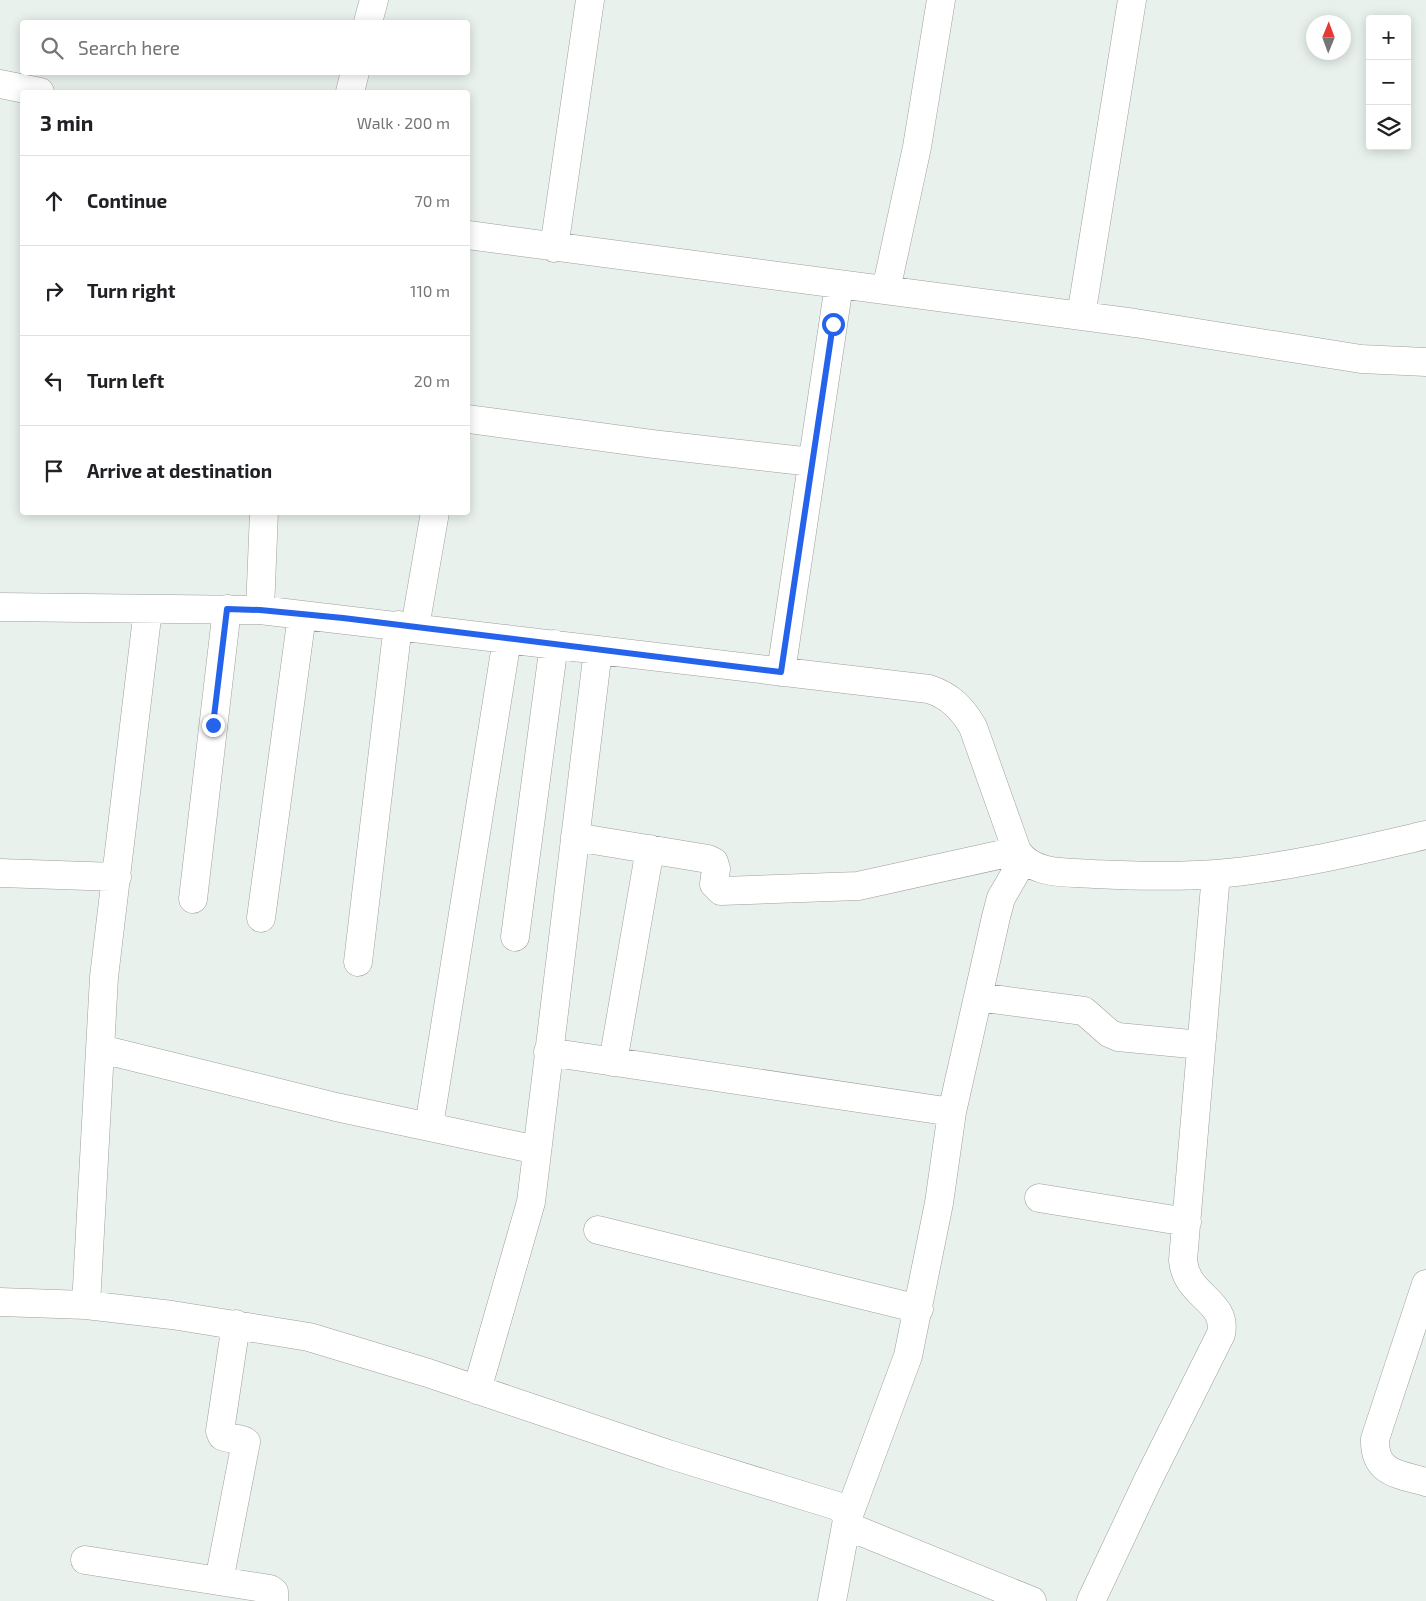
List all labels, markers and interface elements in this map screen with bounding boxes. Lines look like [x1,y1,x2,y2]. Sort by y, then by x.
north arrow [1306,15,1351,60]
map controls [1366,15,1411,150]
button: + [1366,15,1411,60]
search box [20,20,470,75]
icon: search [38,34,66,62]
text: Search here [78,36,180,59]
button: − [1366,60,1411,105]
button: layers [1366,105,1411,150]
text: 3 min [40,110,93,135]
text: Walk · 200 m [357,113,450,132]
icon: ahead [40,187,68,215]
text: Continue [87,189,167,212]
text: 70 m [415,191,450,210]
icon: right [40,277,68,305]
text: Turn right [87,279,175,302]
text: 110 m [410,281,450,300]
route start [822,313,845,336]
icon: left [40,367,68,395]
text: Turn left [87,369,164,392]
text: 20 m [414,371,450,390]
icon: arrive [40,457,68,485]
text: Arrive at destination [87,459,272,482]
route end [202,714,225,737]

